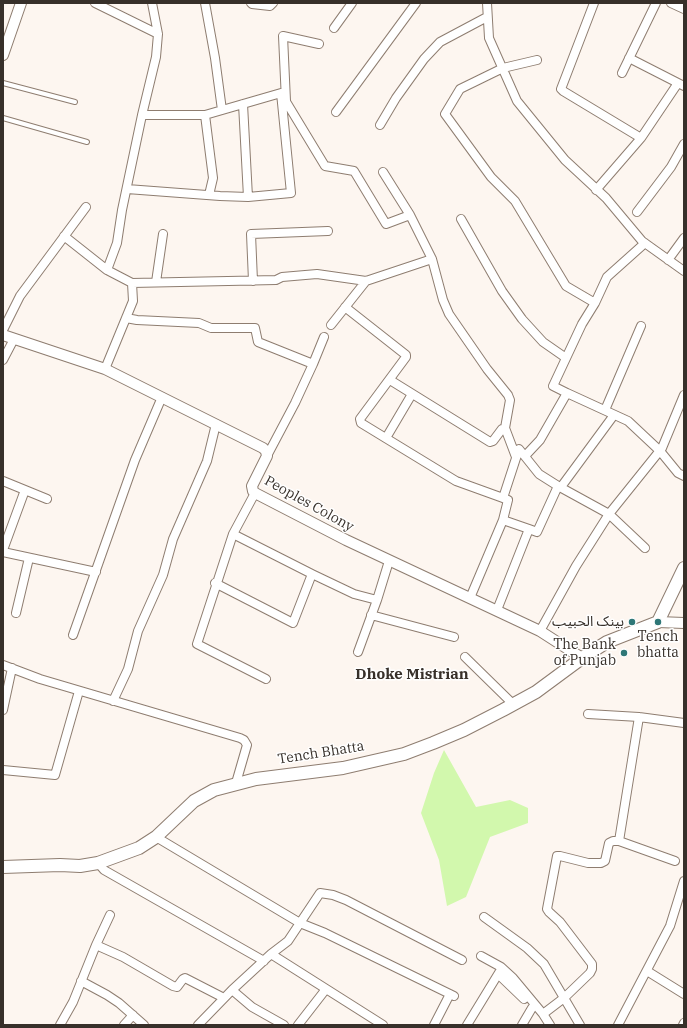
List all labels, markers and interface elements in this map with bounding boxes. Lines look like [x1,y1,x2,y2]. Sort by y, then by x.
street label: Peoples Colony [261,473,357,535]
place label: بينک الحبيب [552,614,624,630]
marker: بينک الحبيب [627,617,637,627]
marker: Tench bhatta [653,617,663,627]
place label: Tench bhatta [637,629,679,662]
place label: The Bank of Punjab [553,637,616,670]
marker: The Bank of Punjab [619,648,629,658]
district label: Dhoke Mistrian [355,666,469,684]
street label: Tench Bhatta [277,738,365,768]

